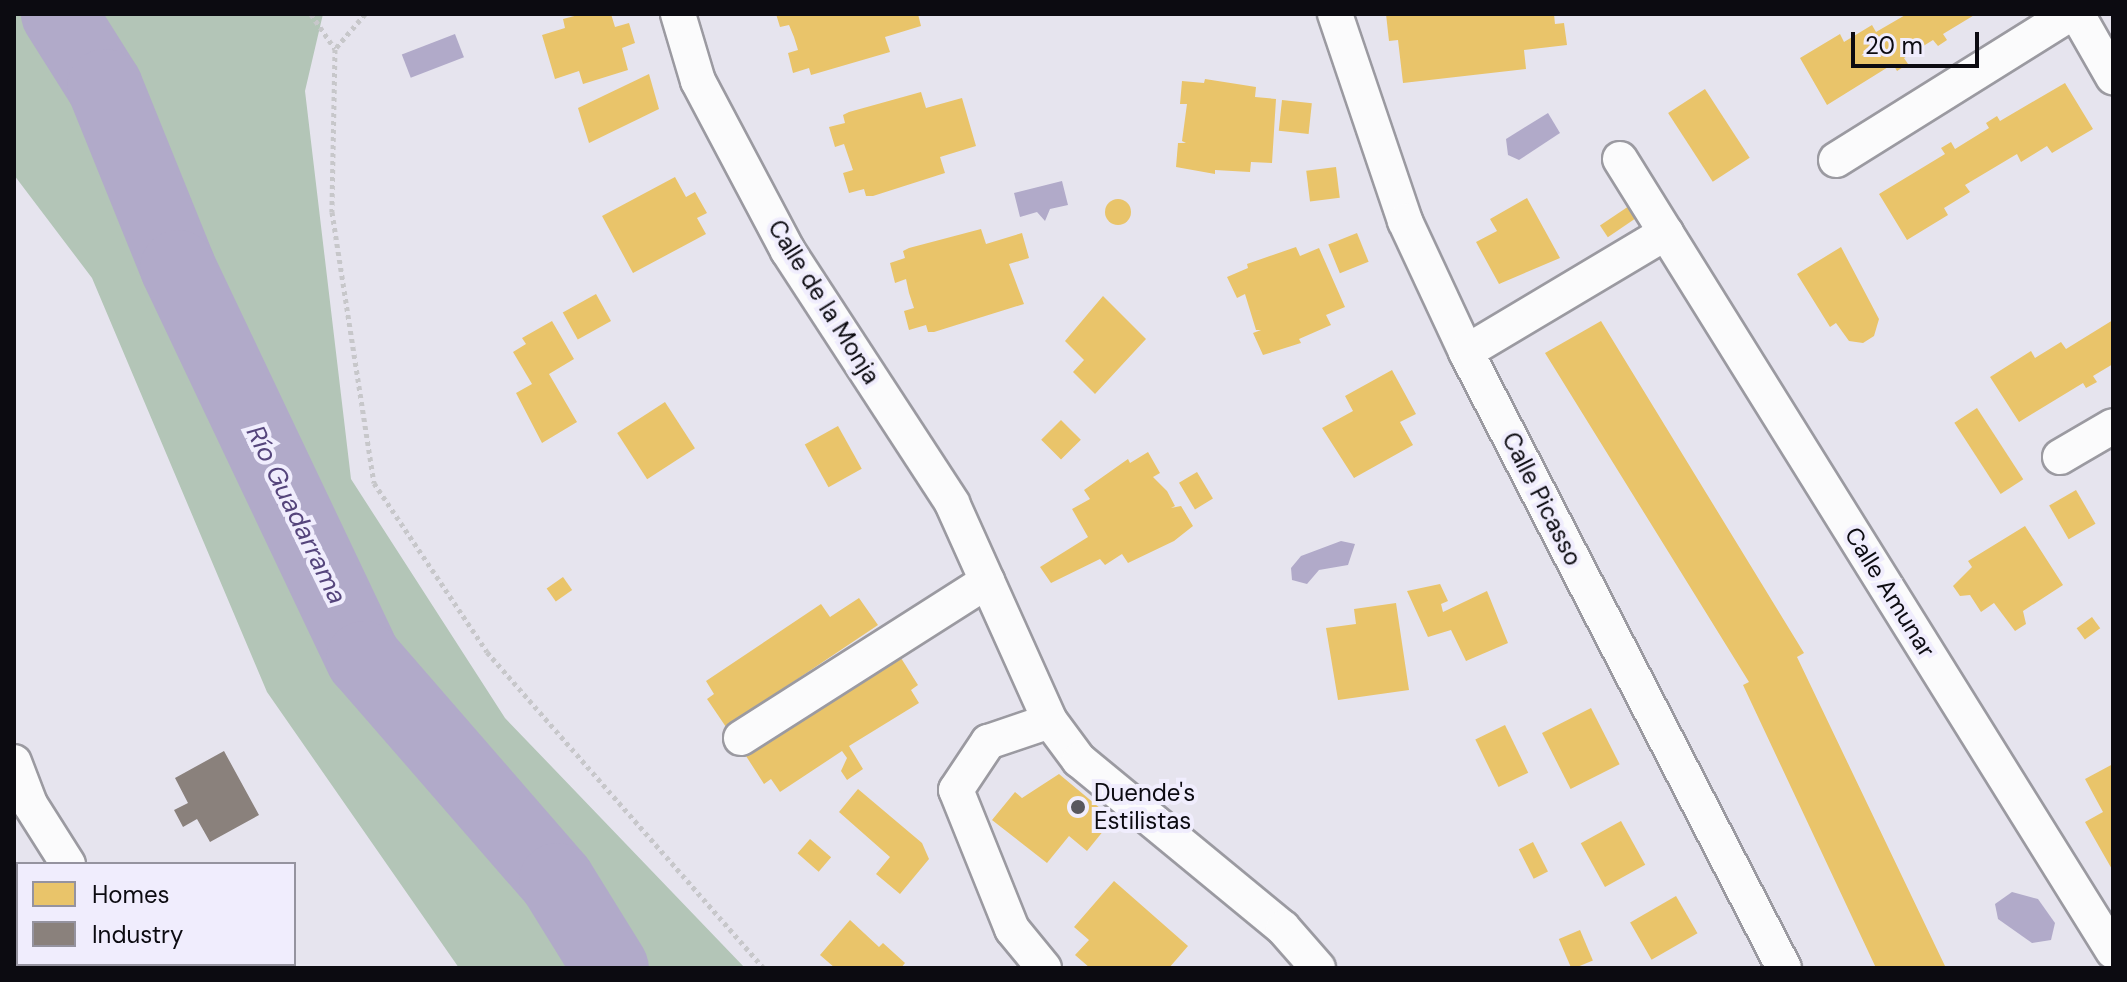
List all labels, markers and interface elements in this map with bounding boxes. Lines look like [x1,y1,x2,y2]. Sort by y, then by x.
scale bar [1855,16,1983,66]
text: 20 m [1865,30,1923,61]
street label: Calle de la Monja [762,215,886,389]
water label: Río Guadarrama [239,421,353,609]
street label: Calle Picasso [1496,428,1588,570]
street label: Calle Amunar [1839,522,1941,662]
place label: Duende's Estilistas [1094,779,1195,835]
marker: Duende's Estilistas [1069,798,1087,816]
legend [16,862,296,966]
text: Homes [92,879,170,910]
text: Industry [92,919,183,950]

